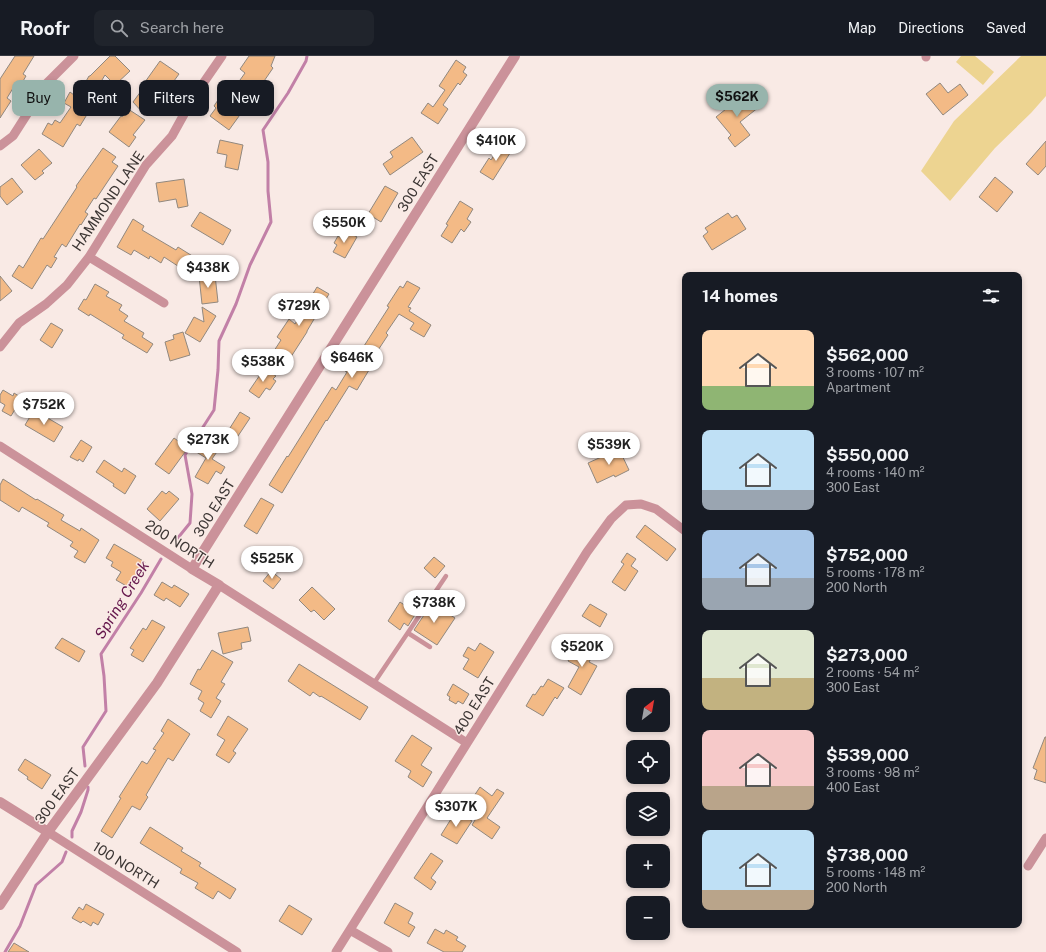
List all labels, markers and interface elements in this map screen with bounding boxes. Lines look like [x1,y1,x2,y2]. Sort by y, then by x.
search box [94,10,374,46]
text: Roofr [20,17,70,39]
icon: search [108,17,130,39]
text: Search here [140,19,224,36]
text: Map [848,20,876,36]
text: Directions [898,20,964,36]
text: Saved [986,20,1026,36]
chip: Buy [12,80,65,116]
chip: Rent [73,80,131,116]
chip: Filters [139,80,209,116]
chip: New [217,80,274,116]
pin: $562K [709,84,765,118]
text: $562K [715,89,759,104]
pin: $410K [468,128,524,162]
text: $410K [476,133,516,148]
street label: HAMMOND LANE [69,148,147,254]
street label: 300 EAST [394,151,442,215]
pin: $550K [316,210,372,244]
text: $550K [322,215,366,230]
pin: $438K [180,255,236,289]
text: $438K [186,260,230,275]
icon: filters [980,285,1002,307]
text: 14 homes [702,286,778,306]
pin: $729K [271,293,327,327]
text: $729K [277,298,321,313]
pin: $646K [324,345,380,379]
text: $562,000 [826,345,909,365]
icon: home [734,346,782,394]
pin: $538K [235,349,291,383]
text: $646K [330,350,374,365]
text: $538K [241,354,285,369]
text: 3 rooms · 107 m² [826,365,924,380]
text: Apartment [826,380,891,395]
pin: $752K [16,392,72,426]
text: $752K [22,397,66,412]
pin: $273K [180,427,236,461]
text: $273K [186,432,230,447]
pin: $539K [581,432,637,466]
text: $539K [587,437,631,452]
text: $550,000 [826,445,909,465]
icon: home [734,446,782,494]
text: 4 rooms · 140 m² [826,465,925,480]
street label: 300 EAST [190,476,238,540]
text: 300 East [826,480,880,495]
street label: 200 NORTH [143,517,217,571]
text: $752,000 [826,545,908,565]
pin: $525K [244,546,300,580]
icon: home [734,546,782,594]
text: $525K [250,551,294,566]
water label: Spring Creek [91,557,153,642]
text: 5 rooms · 178 m² [826,565,925,580]
text: 200 North [826,580,887,595]
pin: $738K [406,590,462,624]
text: $738K [412,595,456,610]
pin: $520K [554,634,610,668]
text: $520K [560,639,604,654]
text: $273,000 [826,645,908,665]
icon: home [734,646,782,694]
text: 2 rooms · 54 m² [826,665,919,680]
street label: 400 EAST [450,674,498,738]
text: 300 East [826,680,880,695]
north arrow [626,688,670,732]
map controls [626,688,670,940]
button: locate [626,740,670,784]
text: $539,000 [826,745,909,765]
icon: home [734,746,782,794]
street label: 300 EAST [31,765,83,827]
text: 3 rooms · 98 m² [826,765,920,780]
text: 400 East [826,780,880,795]
button: layers [626,792,670,836]
pin: $307K [428,794,484,828]
text: $307K [434,799,478,814]
street label: 100 NORTH [90,838,162,892]
button: + [626,844,670,888]
text: $738,000 [826,845,908,865]
icon: home [734,846,782,894]
text: 5 rooms · 148 m² [826,865,925,880]
text: 200 North [826,880,887,895]
button: − [626,896,670,940]

